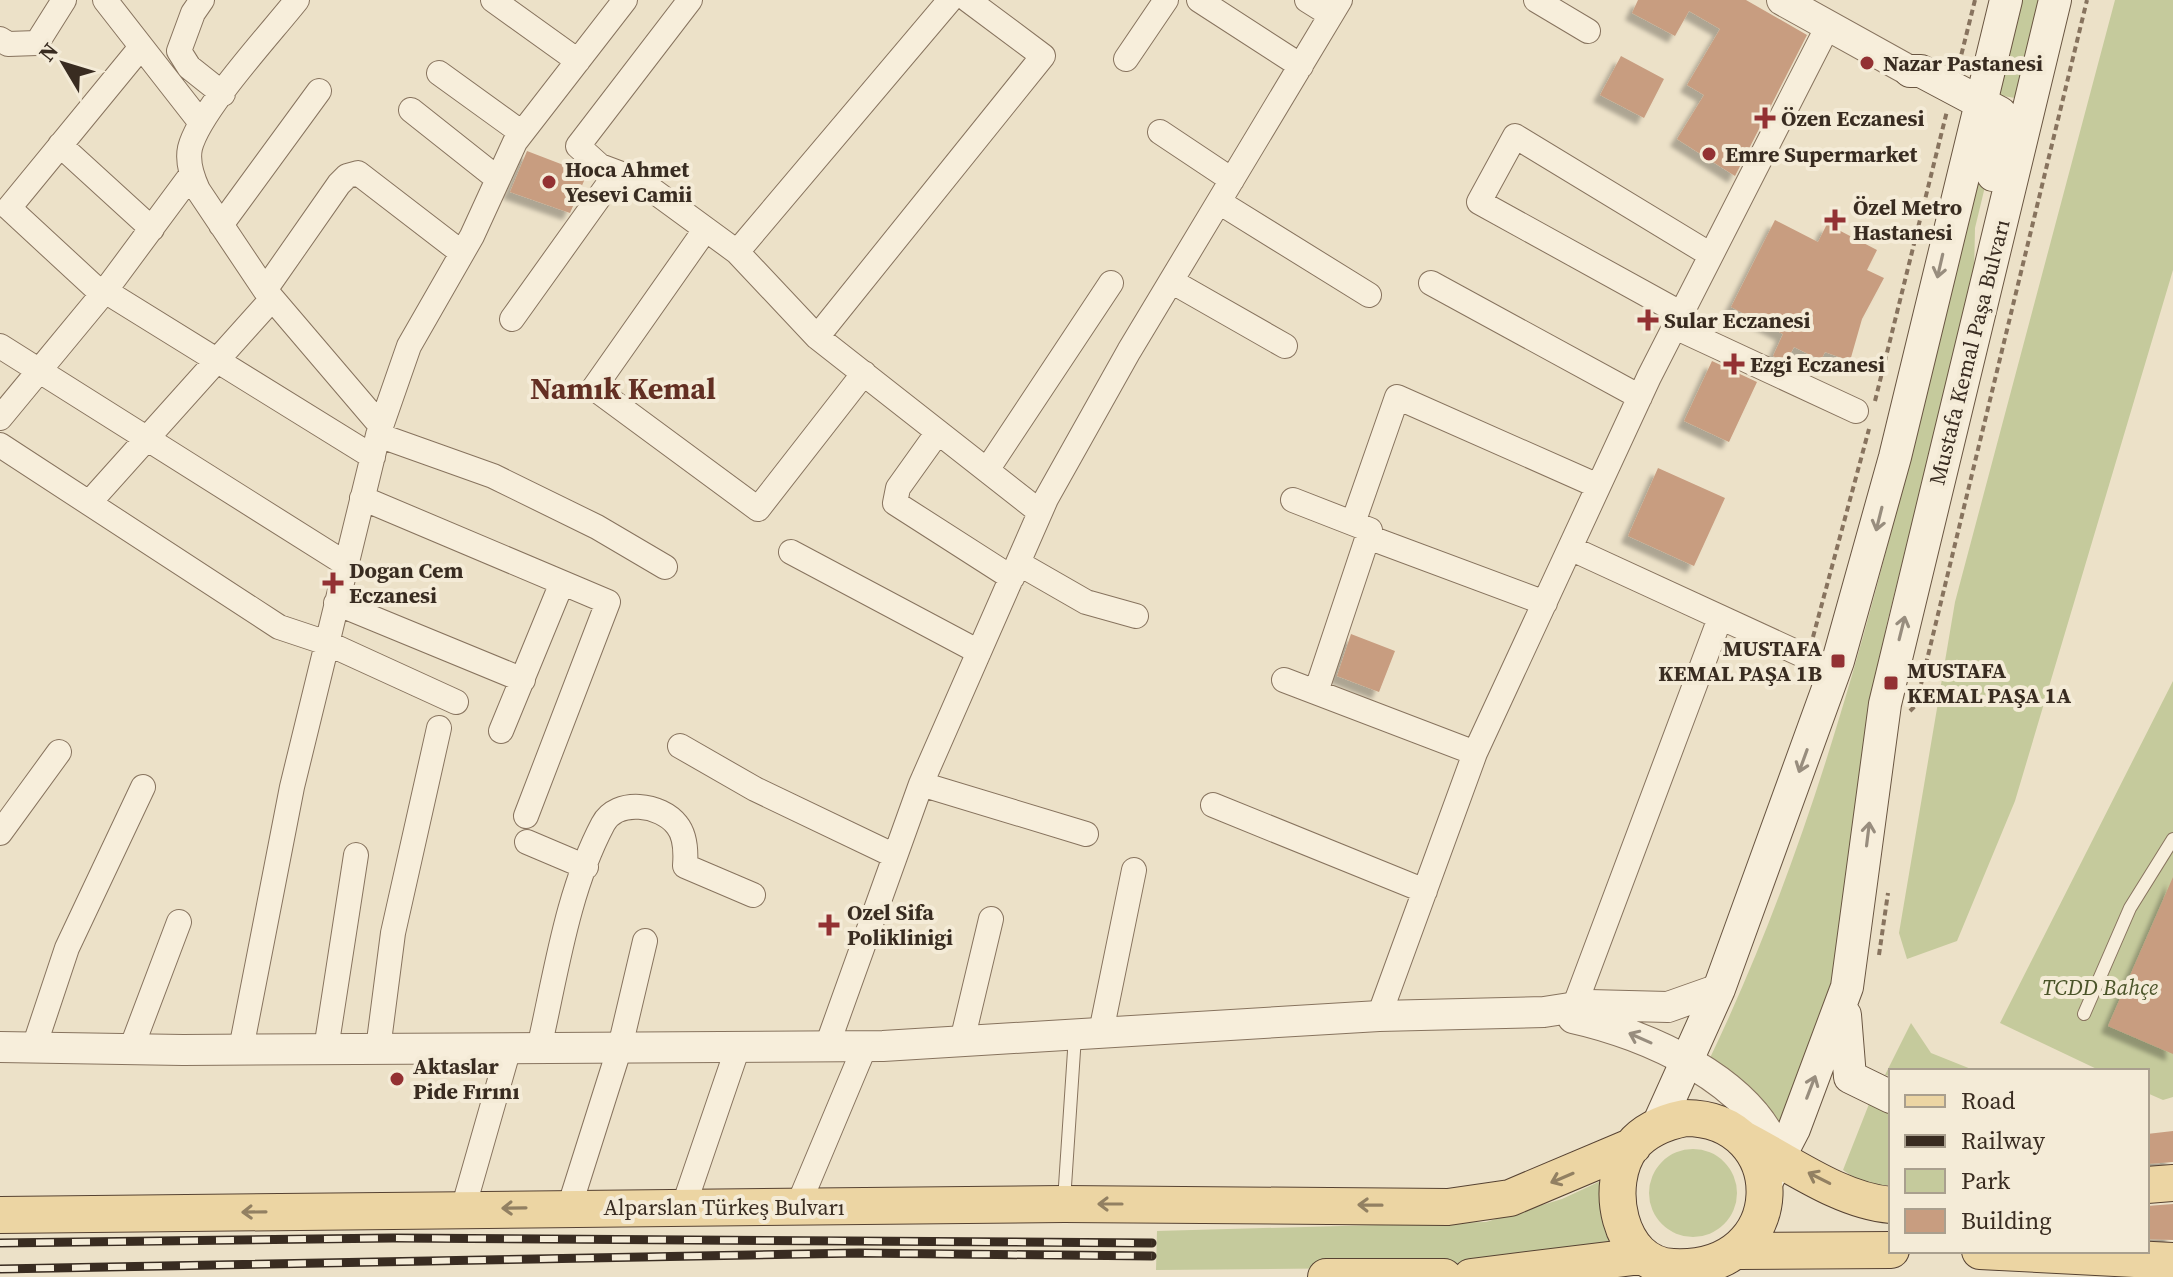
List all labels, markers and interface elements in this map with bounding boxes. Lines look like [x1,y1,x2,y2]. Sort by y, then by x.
north arrow [24,24,104,104]
text: N [31,36,65,67]
place label: Nazar Pastanesi [1883,48,2043,78]
marker: Nazar Pastanesi [1858,54,1876,72]
place label: Özen Eczanesi [1781,103,1924,133]
marker: Özen Eczanesi [1756,109,1774,127]
place label: Emre Supermarket [1725,139,1919,169]
marker: Emre Supermarket [1700,145,1718,163]
place label: Hoca Ahmet Yesevi Camii [565,154,692,209]
marker: Hoca Ahmet Yesevi Camii [540,173,558,191]
place label: Özel Metro Hastanesi [1853,192,1962,247]
marker: Özel Metro Hastanesi [1824,209,1846,231]
street label: Mustafa Kemal Paşa Bulvarı [1921,216,2017,488]
one-way arrow [1932,253,1947,278]
place label: Sular Eczanesi [1664,305,1811,335]
marker: Sular Eczanesi [1639,311,1657,329]
place label: Ezgi Eczanesi [1750,349,1885,379]
marker: Ezgi Eczanesi [1725,355,1743,373]
district label: Namık Kemal [530,368,716,409]
one-way arrow [1870,505,1885,531]
place label: Dogan Cem Eczanesi [349,555,464,610]
marker: Dogan Cem Eczanesi [324,574,342,592]
one-way arrow [1896,615,1911,641]
place label: MUSTAFA KEMAL PAŞA 1B [1658,633,1822,688]
marker: MUSTAFA KEMAL PAŞA 1B [1829,652,1847,670]
place label: MUSTAFA KEMAL PAŞA 1A [1907,655,2072,710]
marker: MUSTAFA KEMAL PAŞA 1A [1882,674,1900,692]
one-way arrow [1795,748,1809,773]
one-way arrow [1861,822,1876,848]
place label: Ozel Sifa Poliklinigi [847,897,953,952]
marker: Ozel Sifa Poliklinigi [818,914,840,936]
park label: TCDD Bahçe [2042,972,2158,1002]
one-way arrow [1628,1029,1653,1044]
place label: Aktaslar Pide Fırını [413,1051,519,1106]
legend [1889,1069,2149,1253]
marker: Aktaslar Pide Fırını [388,1070,406,1088]
one-way arrow [1805,1075,1819,1099]
text: Road [1961,1084,2016,1117]
text: Railway [1961,1124,2046,1157]
text: Park [1961,1164,2011,1197]
one-way arrow [1807,1170,1831,1186]
one-way arrow [1550,1172,1575,1187]
street label: Alparslan Türkeş Bulvarı [604,1192,844,1222]
one-way arrow [1097,1196,1124,1212]
one-way arrow [1357,1197,1384,1213]
one-way arrow [501,1201,528,1216]
one-way arrow [241,1204,268,1220]
text: Building [1961,1204,2052,1237]

